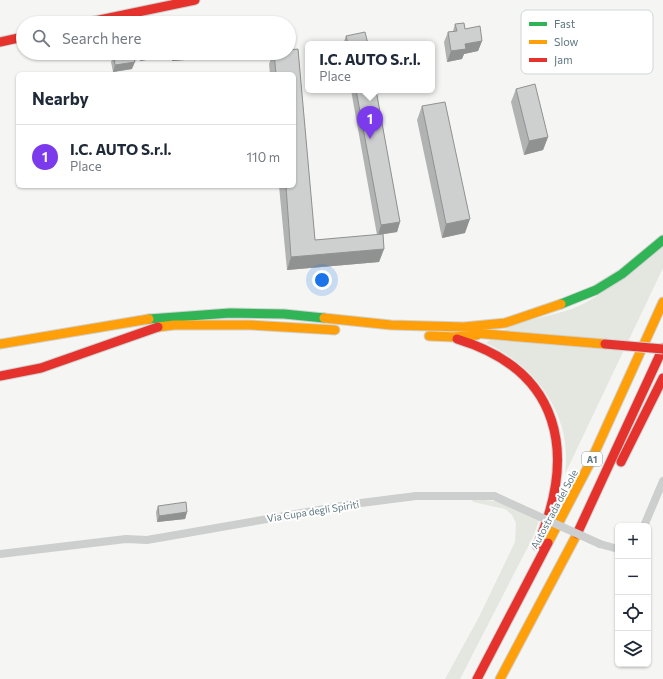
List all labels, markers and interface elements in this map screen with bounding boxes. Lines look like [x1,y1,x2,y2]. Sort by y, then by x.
legend [521,10,653,74]
search box [16,16,296,60]
text: Fast [554,17,576,30]
icon: search [30,27,52,49]
text: Search here [62,29,141,47]
text: Slow [554,35,579,48]
popup [305,41,435,93]
text: I.C. AUTO S.r.l. [319,50,421,68]
text: Jam [554,53,573,67]
text: Place [319,68,351,84]
text: Nearby [32,88,89,109]
pin: 1 [357,106,383,139]
text: I.C. AUTO S.r.l. [70,140,172,158]
text: 1 [42,149,48,165]
text: 110 m [247,149,280,165]
text: Place [70,158,102,174]
your location [312,270,332,290]
road number: A1 [582,452,602,466]
street label: Autostrada del Sole [528,467,580,551]
street label: Via Cupa degli Spiriti [266,498,360,524]
map controls [615,523,651,667]
button: + [615,523,651,559]
button: − [615,559,651,595]
button: locate [615,595,651,631]
button: layers [615,631,651,667]

